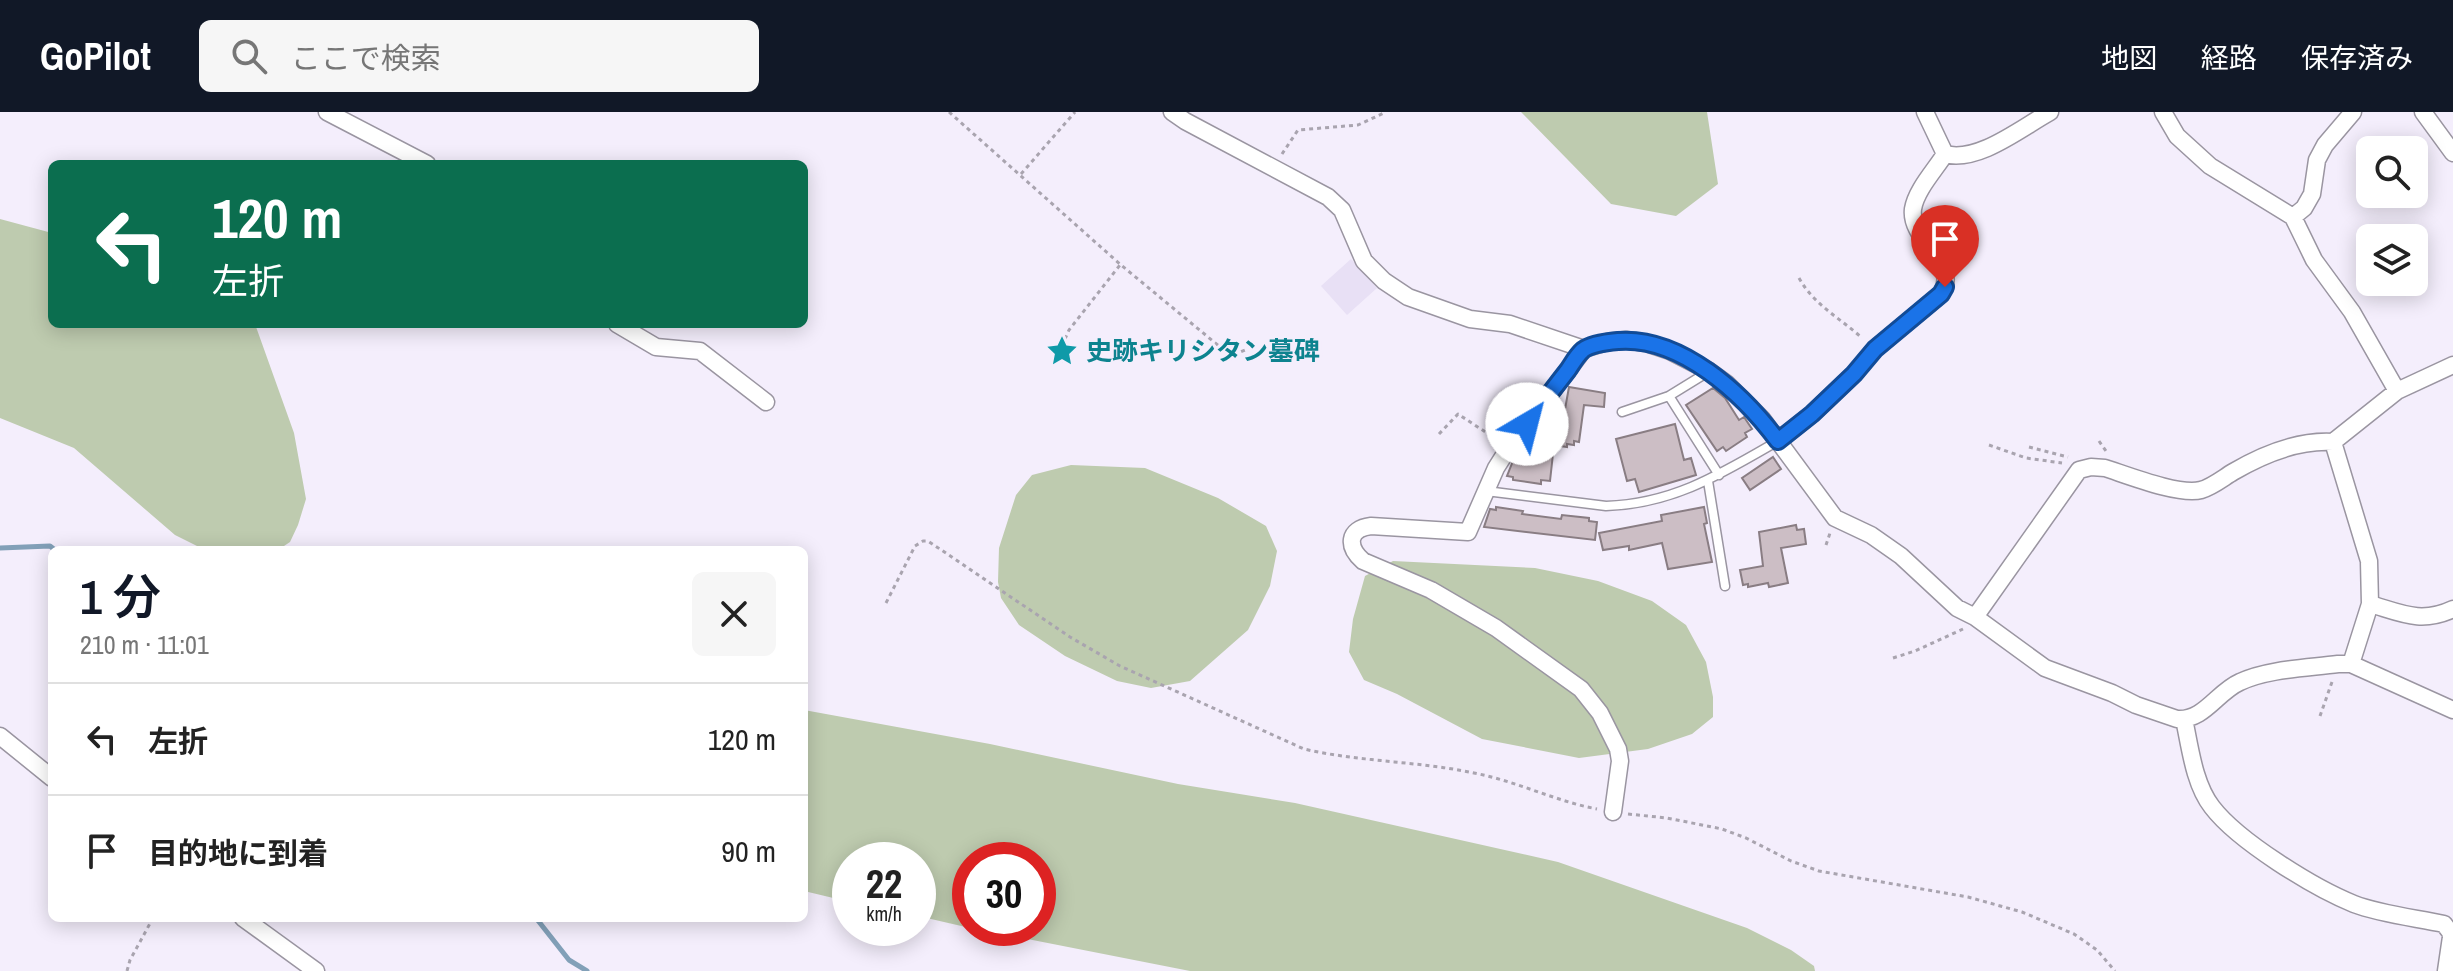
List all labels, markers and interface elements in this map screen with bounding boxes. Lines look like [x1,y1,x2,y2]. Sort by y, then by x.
search box [199,20,759,92]
text: GoPilot [40,31,151,82]
icon: search [227,34,271,78]
text: ここで検索 [291,38,441,78]
text: 地図 [2101,39,2157,77]
text: 経路 [2201,39,2257,77]
text: 保存済み [2301,39,2413,77]
map controls [2356,136,2428,296]
button: search [2356,136,2428,208]
text: 120 m [212,180,342,255]
icon: left [80,192,184,296]
pin [1911,205,1979,287]
icon: arrive [1923,217,1967,261]
button: layers [2356,224,2428,296]
text: 左折 [212,257,284,305]
place label: 史跡キリシタン墓碑 [1086,333,1320,368]
place icon: 史跡キリシタン墓碑 [1045,334,1079,368]
position arrow [1485,382,1569,466]
text: 1 分 [80,564,161,629]
button: close [692,572,776,656]
text: 210 m · 11:01 [80,627,209,662]
icon: left [80,717,124,761]
text: 120 m [708,719,776,759]
text: 左折 [148,721,208,761]
icon: arrive [80,829,124,873]
text: 90 m [721,831,776,871]
text: 目的地に到着 [148,833,328,873]
speed limit sign: 30 [952,842,1056,946]
text: 22 [866,857,902,910]
text: km/h [866,900,902,927]

